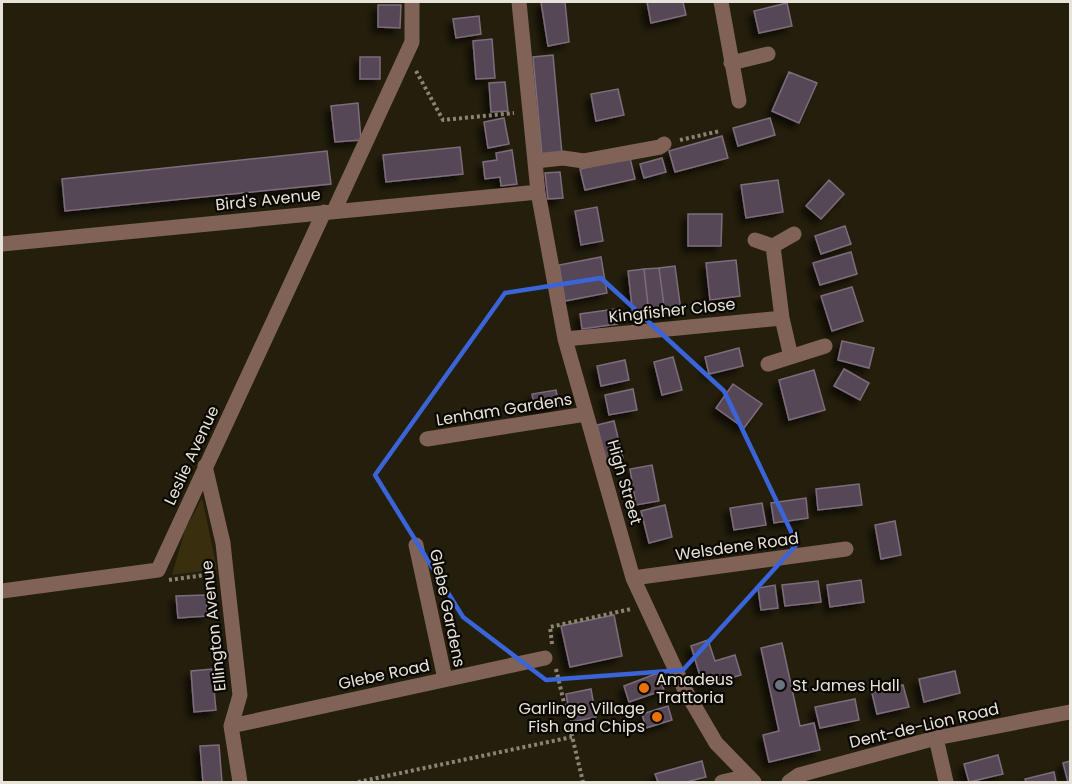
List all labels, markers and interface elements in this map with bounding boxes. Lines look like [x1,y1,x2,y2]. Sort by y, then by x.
street label: Bird's Avenue [214,183,322,216]
street label: Kingfisher Close [608,292,737,329]
street label: Lenham Gardens [434,387,574,432]
street label: Leslie Avenue [158,402,225,509]
street label: High Street [601,437,648,527]
street label: Welsdene Road [674,526,800,567]
street label: Glebe Gardens [424,547,471,669]
street label: Ellington Avenue [195,559,232,693]
street label: Glebe Road [336,654,432,695]
place label: Amadeus Trattoria [656,668,733,709]
place label: St James Hall [792,674,900,697]
marker: St James Hall [773,678,787,692]
marker: Amadeus Trattoria [637,681,651,695]
place label: Garlinge Village Fish and Chips [518,697,645,738]
street label: Dent-de-Lion Road [847,697,1001,754]
marker: Garlinge Village Fish and Chips [650,710,664,724]

